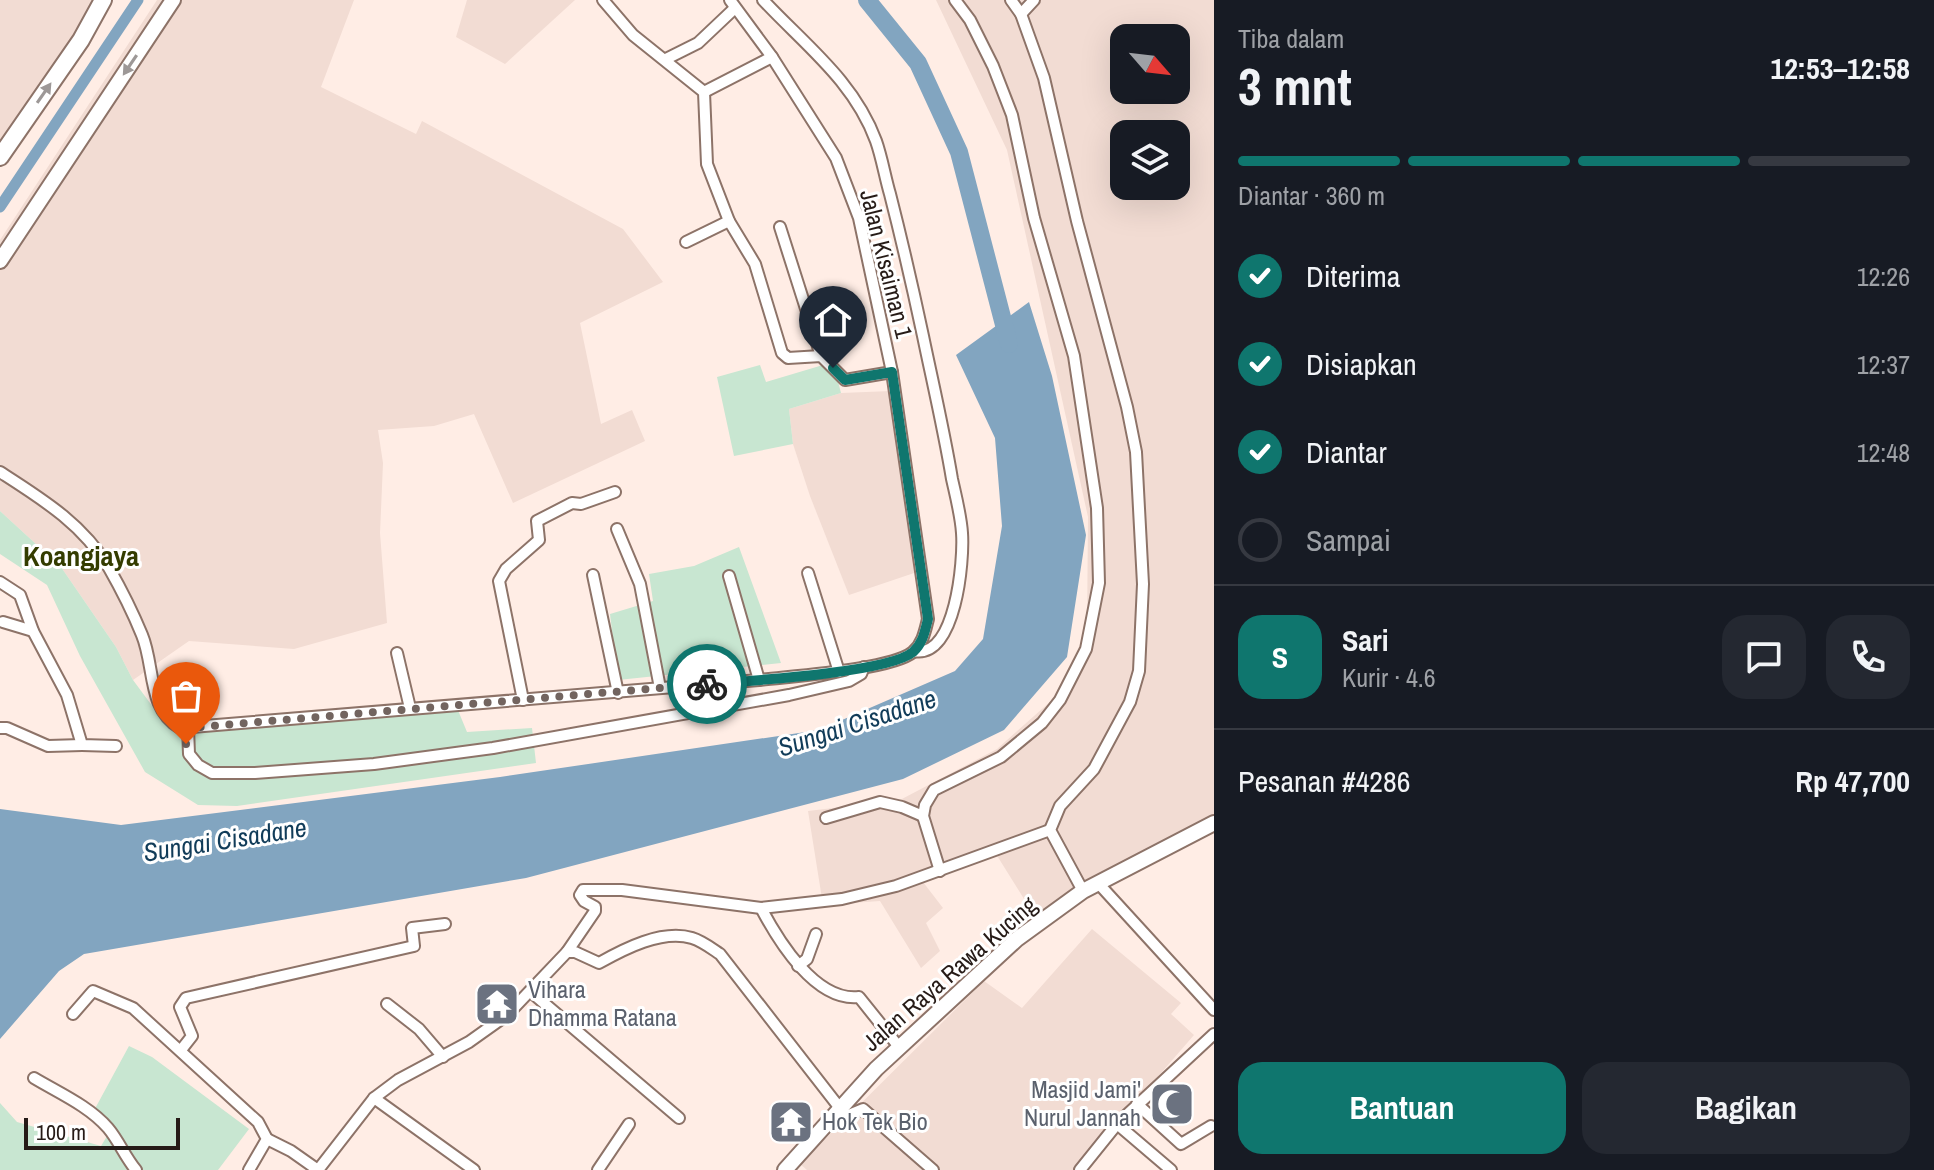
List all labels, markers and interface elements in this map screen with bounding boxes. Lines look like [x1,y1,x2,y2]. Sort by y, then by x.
text: Tiba dalam [1238,21,1344,56]
north arrow [1110,24,1190,104]
map controls [1110,24,1190,200]
text: 12:53–12:58 [1771,48,1910,88]
text: 3 mnt [1238,51,1352,121]
one-way arrow [123,54,138,76]
one-way arrow [36,82,51,103]
button: layers [1110,120,1190,200]
text: Diantar · 360 m [1238,178,1385,213]
street label: Jalan Kisaiman 1 [853,186,921,341]
icon: check [1238,254,1282,298]
text: Diterima [1306,256,1400,296]
text: 12:26 [1857,259,1910,294]
pin [799,286,867,368]
icon: home [811,298,855,342]
icon: check [1238,342,1282,386]
text: Disiapkan [1306,344,1417,384]
text: 12:37 [1857,347,1910,382]
icon: check [1238,430,1282,474]
text: Diantar [1306,432,1387,472]
text: 12:48 [1857,435,1910,470]
text: Sampai [1306,520,1391,560]
district label: Koangjaya [23,537,139,575]
button: chat [1722,615,1806,699]
button: phone [1826,615,1910,699]
text: Sari [1342,620,1389,660]
text: S [1272,637,1288,677]
courier [667,644,747,724]
text: Kurir · 4.6 [1342,660,1436,695]
pin [152,662,220,744]
icon: bike [685,662,729,706]
icon: bag [164,674,208,718]
water label: Sungai Cisadane [773,680,941,765]
text: Pesanan #4286 [1238,761,1410,801]
text: Rp 47,700 [1795,761,1910,801]
water label: Sungai Cisadane [141,809,309,870]
street label: Jalan Raya Rawa Kucing [855,889,1043,1058]
place label: Vihara Dhamma Ratana [528,973,677,1033]
temple icon: Vihara Dhamma Ratana [473,980,521,1028]
button: Bantuan [1238,1062,1566,1154]
button: Bagikan [1582,1062,1910,1154]
place label: Masjid Jami' Nurul Jannah [1024,1073,1141,1133]
mosque icon: Masjid Jami' Nurul Jannah [1148,1080,1196,1128]
temple icon: Hok Tek Bio [767,1098,815,1146]
place label: Hok Tek Bio [822,1105,928,1137]
scale bar [24,1114,180,1150]
text: 100 m [36,1117,86,1147]

